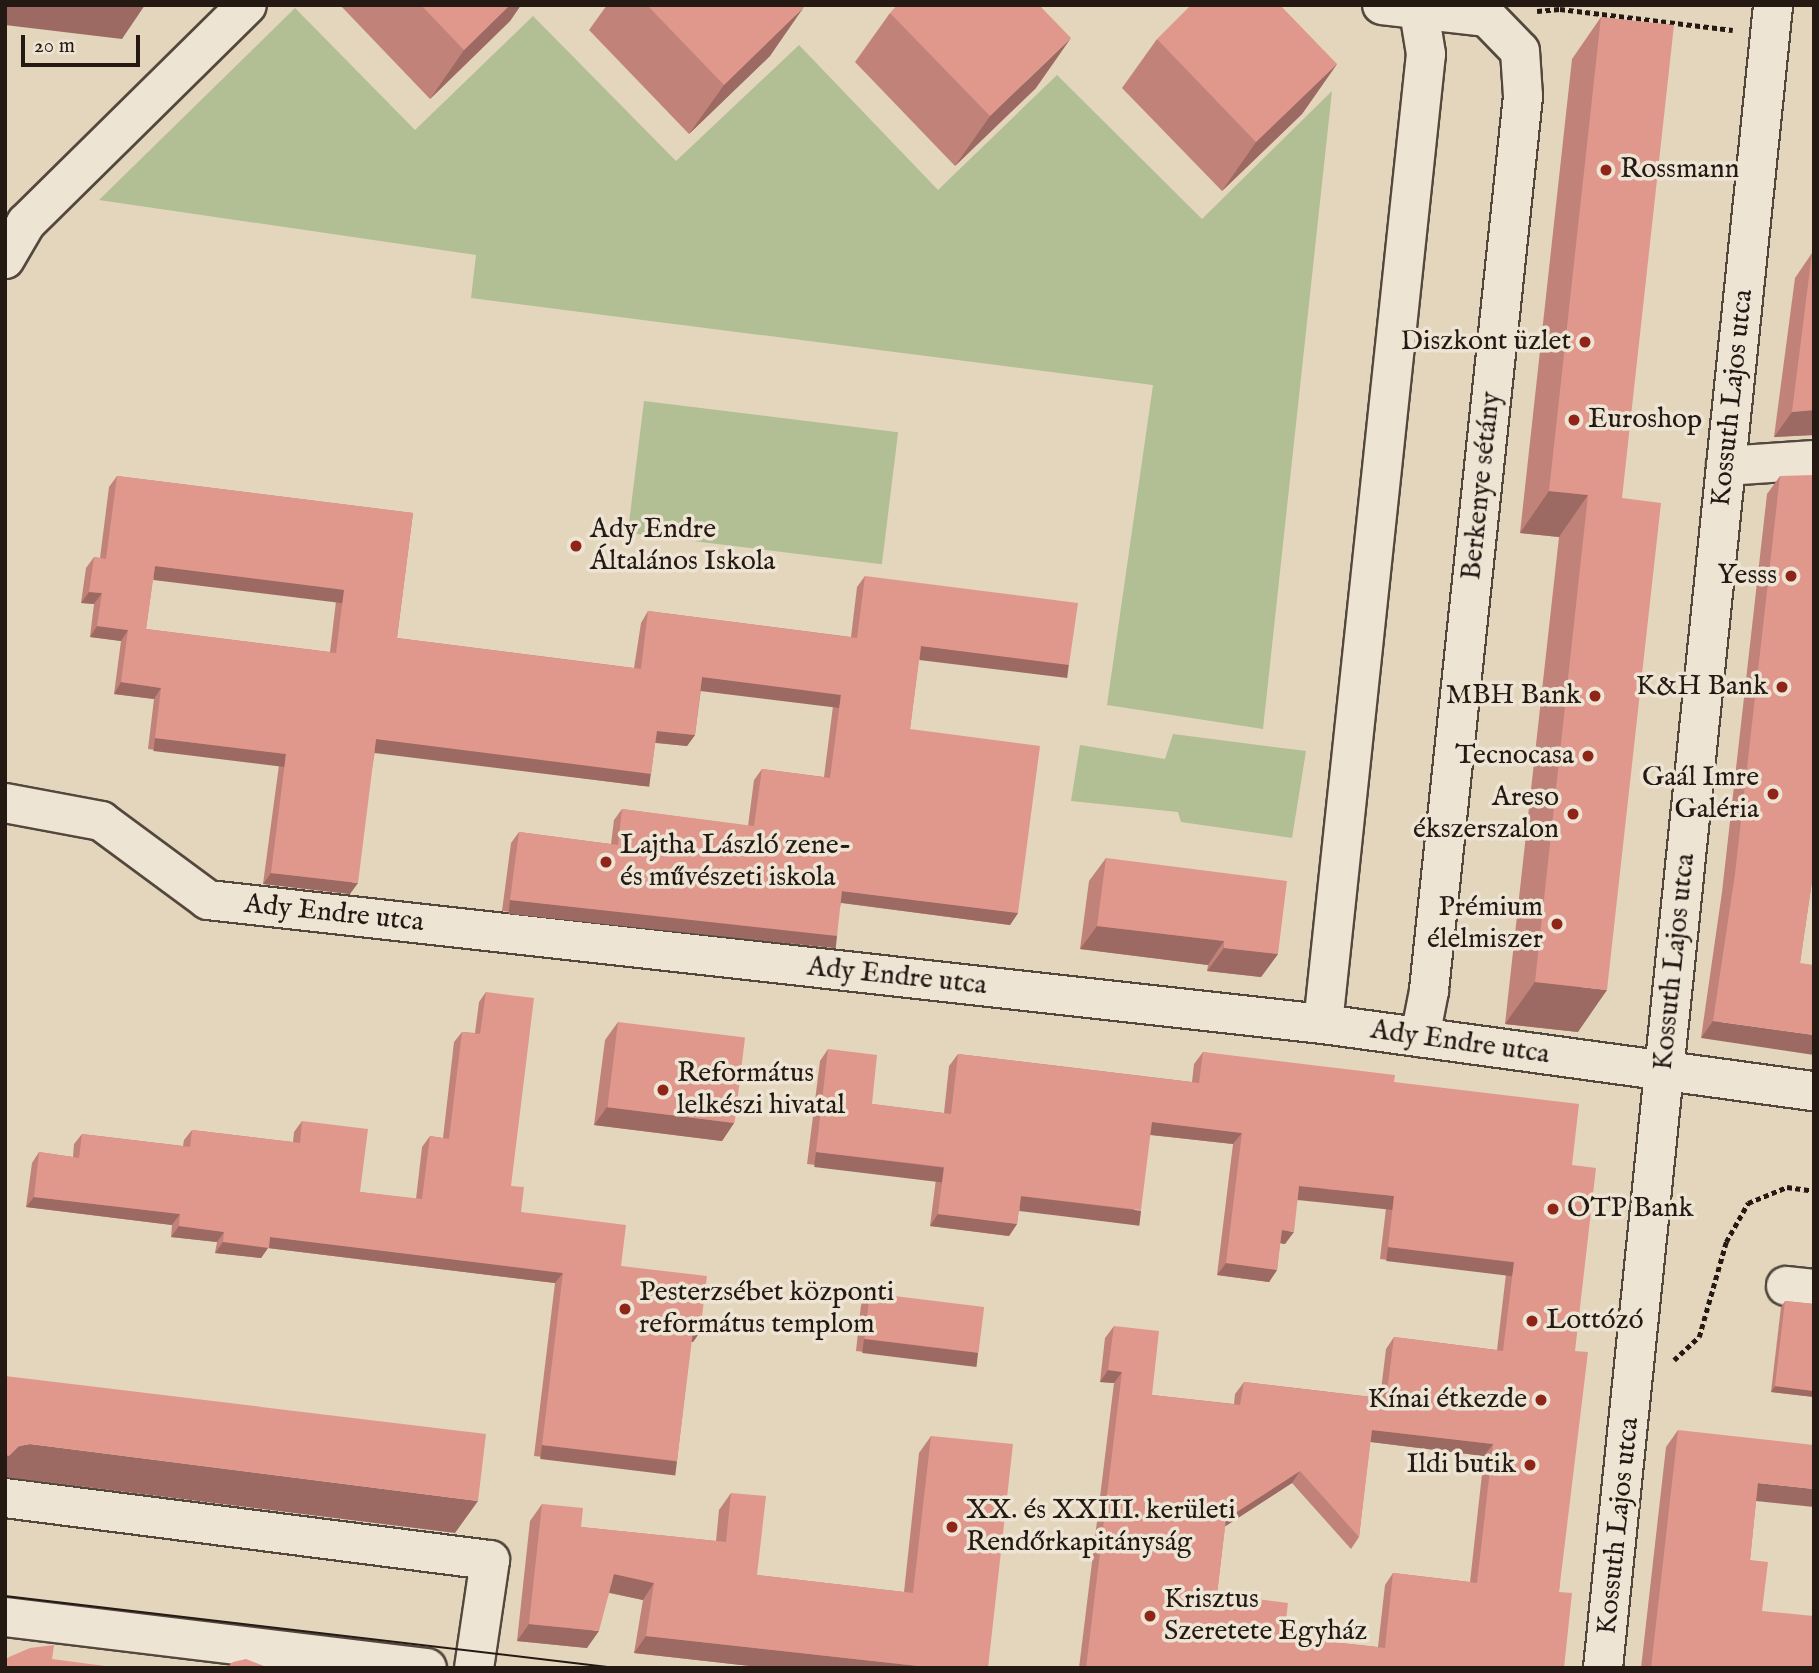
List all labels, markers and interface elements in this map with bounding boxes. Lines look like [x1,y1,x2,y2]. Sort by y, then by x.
scale bar [24,21,144,65]
text: 20 m [34,33,75,60]
place label: Rossmann [1620,153,1740,187]
marker: Rossmann [1598,162,1614,178]
street label: Kossuth Lajos utca [1705,288,1761,508]
place label: Diszkont üzlet [1400,325,1571,359]
marker: Diszkont üzlet [1577,334,1593,350]
street label: Berkenye sétány [1455,390,1509,582]
place label: Euroshop [1588,403,1702,437]
marker: Euroshop [1566,412,1582,428]
place label: Ady Endre Általános Iskola [590,513,775,579]
marker: Ady Endre Általános Iskola [568,538,584,554]
place label: Yesss [1717,559,1777,593]
marker: Yesss [1783,568,1799,584]
place label: K&H Bank [1636,670,1768,704]
place label: MBH Bank [1446,679,1581,713]
marker: K&H Bank [1774,679,1790,695]
marker: MBH Bank [1587,688,1603,704]
place label: Tecnocasa [1455,739,1574,773]
marker: Tecnocasa [1580,748,1596,764]
place label: Gaál Imre Galéria [1642,761,1759,827]
place label: Areso ékszerszalon [1413,781,1559,847]
marker: Gaál Imre Galéria [1765,786,1781,802]
marker: Areso ékszerszalon [1565,806,1581,822]
place label: Lajtha László zene- és művészeti iskola [620,829,851,895]
street label: Kossuth Lajos utca [1647,852,1703,1072]
marker: Lajtha László zene- és művészeti iskola [598,854,614,870]
street label: Ady Endre utca [243,888,425,940]
place label: Prémium élelmiszer [1427,891,1543,957]
marker: Prémium élelmiszer [1549,916,1565,932]
street label: Ady Endre utca [806,951,988,1003]
street label: Ady Endre utca [1368,1014,1552,1072]
place label: Református lelkészi hivatal [677,1057,845,1123]
marker: Református lelkészi hivatal [655,1082,671,1098]
place label: OTP Bank [1567,1192,1693,1226]
marker: OTP Bank [1545,1201,1561,1217]
place label: Pesterzsébet központi református templom [639,1276,894,1342]
marker: Pesterzsébet központi református templom [617,1301,633,1317]
place label: Lottózó [1546,1304,1644,1338]
marker: Lottózó [1524,1313,1540,1329]
place label: Kínai étkezde [1368,1383,1527,1417]
marker: Kínai étkezde [1533,1392,1549,1408]
street label: Kossuth Lajos utca [1591,1416,1647,1636]
place label: Ildi butik [1406,1448,1516,1482]
marker: Ildi butik [1522,1457,1538,1473]
place label: XX. és XXIII. kerületi Rendőrkapitányság [966,1494,1236,1560]
marker: XX. és XXIII. kerületi Rendőrkapitányság [944,1519,960,1535]
place label: Krisztus Szeretete Egyház [1164,1583,1367,1649]
marker: Krisztus Szeretete Egyház [1142,1608,1158,1624]

